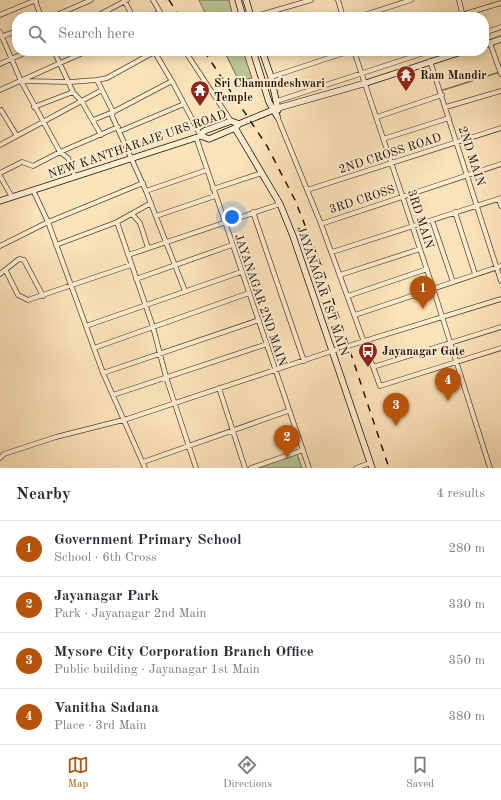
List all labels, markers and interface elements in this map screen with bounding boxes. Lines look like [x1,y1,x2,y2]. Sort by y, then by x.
search box [12,12,489,56]
icon: search [26,23,48,45]
text: Search here [58,27,135,42]
temple icon: Ram Mandir [395,64,417,92]
place label: Ram Mandir [420,70,486,82]
place label: Sri Chamundeshwari Temple [214,78,325,104]
temple icon: Sri Chamundeshwari Temple [189,79,211,107]
street label: NEW KANTHARAJE URS ROAD [47,109,228,181]
street label: 2ND MAIN [456,125,486,188]
street label: 2ND CROSS ROAD [338,132,443,176]
street label: 3RD CROSS [328,184,397,216]
street label: 3RD MAIN [405,188,435,250]
your location [222,207,242,227]
street label: JAYANAGAR 1ST MAIN [294,225,350,358]
street label: JAYANAGAR 2ND MAIN [232,233,288,368]
pin: 1 [410,276,436,309]
bus stop icon: Jayanagar Gate [357,340,379,368]
place label: Jayanagar Gate [382,346,465,358]
pin: 4 [435,368,461,401]
pin: 3 [383,393,409,426]
pin: 2 [274,425,300,458]
text: Nearby [16,486,71,503]
text: 4 results [436,487,485,500]
text: Government Primary School [54,533,242,548]
text: 1 [25,542,33,555]
text: 280 m [448,542,485,555]
text: School · 6th Cross [54,551,157,564]
text: Jayanagar Park [54,589,159,604]
text: 2 [25,598,33,611]
text: 330 m [448,598,485,611]
text: Park · Jayanagar 2nd Main [54,607,207,620]
text: Mysore City Corporation Branch Office [54,645,314,660]
text: 3 [25,654,33,667]
text: 350 m [448,654,485,667]
text: Public building · Jayanagar 1st Main [54,663,260,676]
text: Vanitha Sadana [54,701,159,716]
text: 4 [25,710,33,723]
text: 380 m [448,710,485,723]
text: Place · 3rd Main [54,719,146,732]
tab: Map [67,754,89,792]
tab: Directions [223,754,272,792]
tab: Saved [406,754,434,792]

